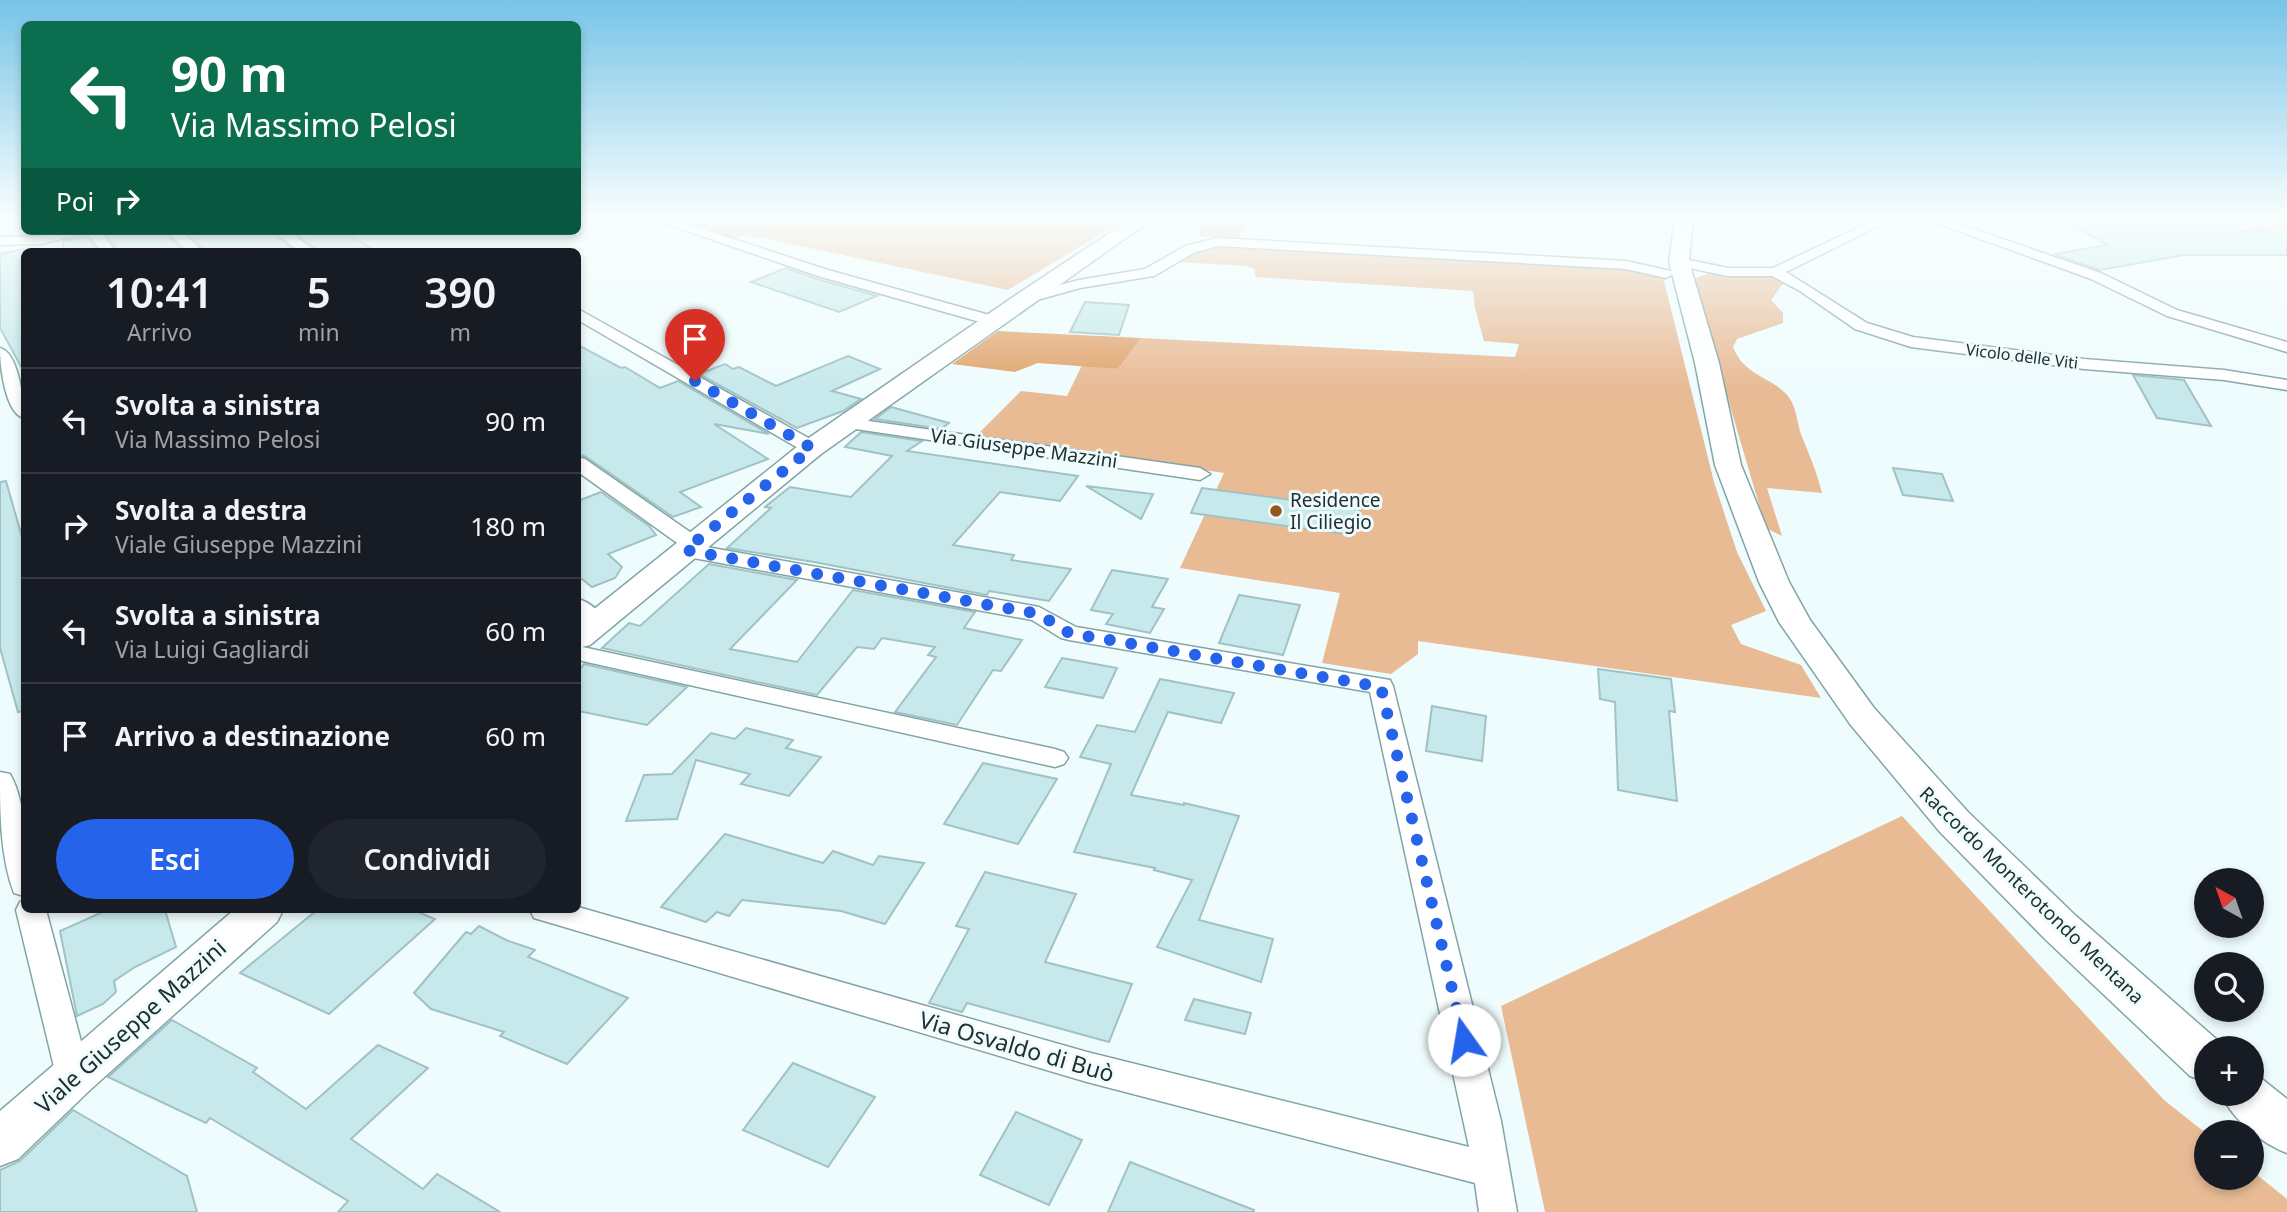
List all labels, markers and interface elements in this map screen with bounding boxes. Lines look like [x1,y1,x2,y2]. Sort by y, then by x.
text: 90 m [171,40,288,106]
icon: left [56,49,147,140]
text: Via Massimo Pelosi [171,103,457,146]
icon: right [108,182,146,220]
text: Poi [56,183,94,219]
text: 10:41 [106,263,213,320]
text: 5 [307,263,331,320]
text: 390 [424,263,496,320]
pin [665,309,725,381]
text: Arrivo [127,316,192,348]
text: min [298,316,340,348]
text: m [450,316,471,348]
icon: arrive [676,320,714,358]
street label: Vicolo delle Viti [1965,338,2079,374]
text: Svolta a sinistra [115,387,321,423]
icon: left [56,402,94,440]
text: 90 m [485,403,546,439]
street label: Via Giuseppe Mazzini [929,422,1119,474]
text: Via Massimo Pelosi [115,423,320,455]
place label: Residence Il Ciliegio [1290,487,1381,535]
text: Svolta a destra [115,492,307,528]
marker: Residence Il Ciliegio [1268,503,1284,519]
icon: right [56,507,94,545]
text: 180 m [470,508,546,544]
text: Viale Giuseppe Mazzini [115,528,362,560]
text: Svolta a sinistra [115,597,321,633]
icon: left [56,612,94,650]
text: 60 m [485,613,546,649]
text: Via Luigi Gagliardi [115,633,310,665]
icon: arrive [56,717,94,755]
text: Arrivo a destinazione [115,718,390,754]
text: 60 m [485,718,546,754]
street label: Raccordo Monterotondo Mentana [1914,781,2150,1009]
button: Esci [56,819,294,899]
button: Condividi [308,819,546,899]
north arrow [2194,868,2264,938]
map controls [2194,868,2264,1190]
street label: Viale Giuseppe Mazzini [27,931,233,1121]
button: search [2194,952,2264,1022]
street label: Via Osvaldo di Buò [916,1003,1118,1089]
position arrow [1427,1003,1501,1077]
button: + [2194,1036,2264,1106]
button: − [2194,1120,2264,1190]

